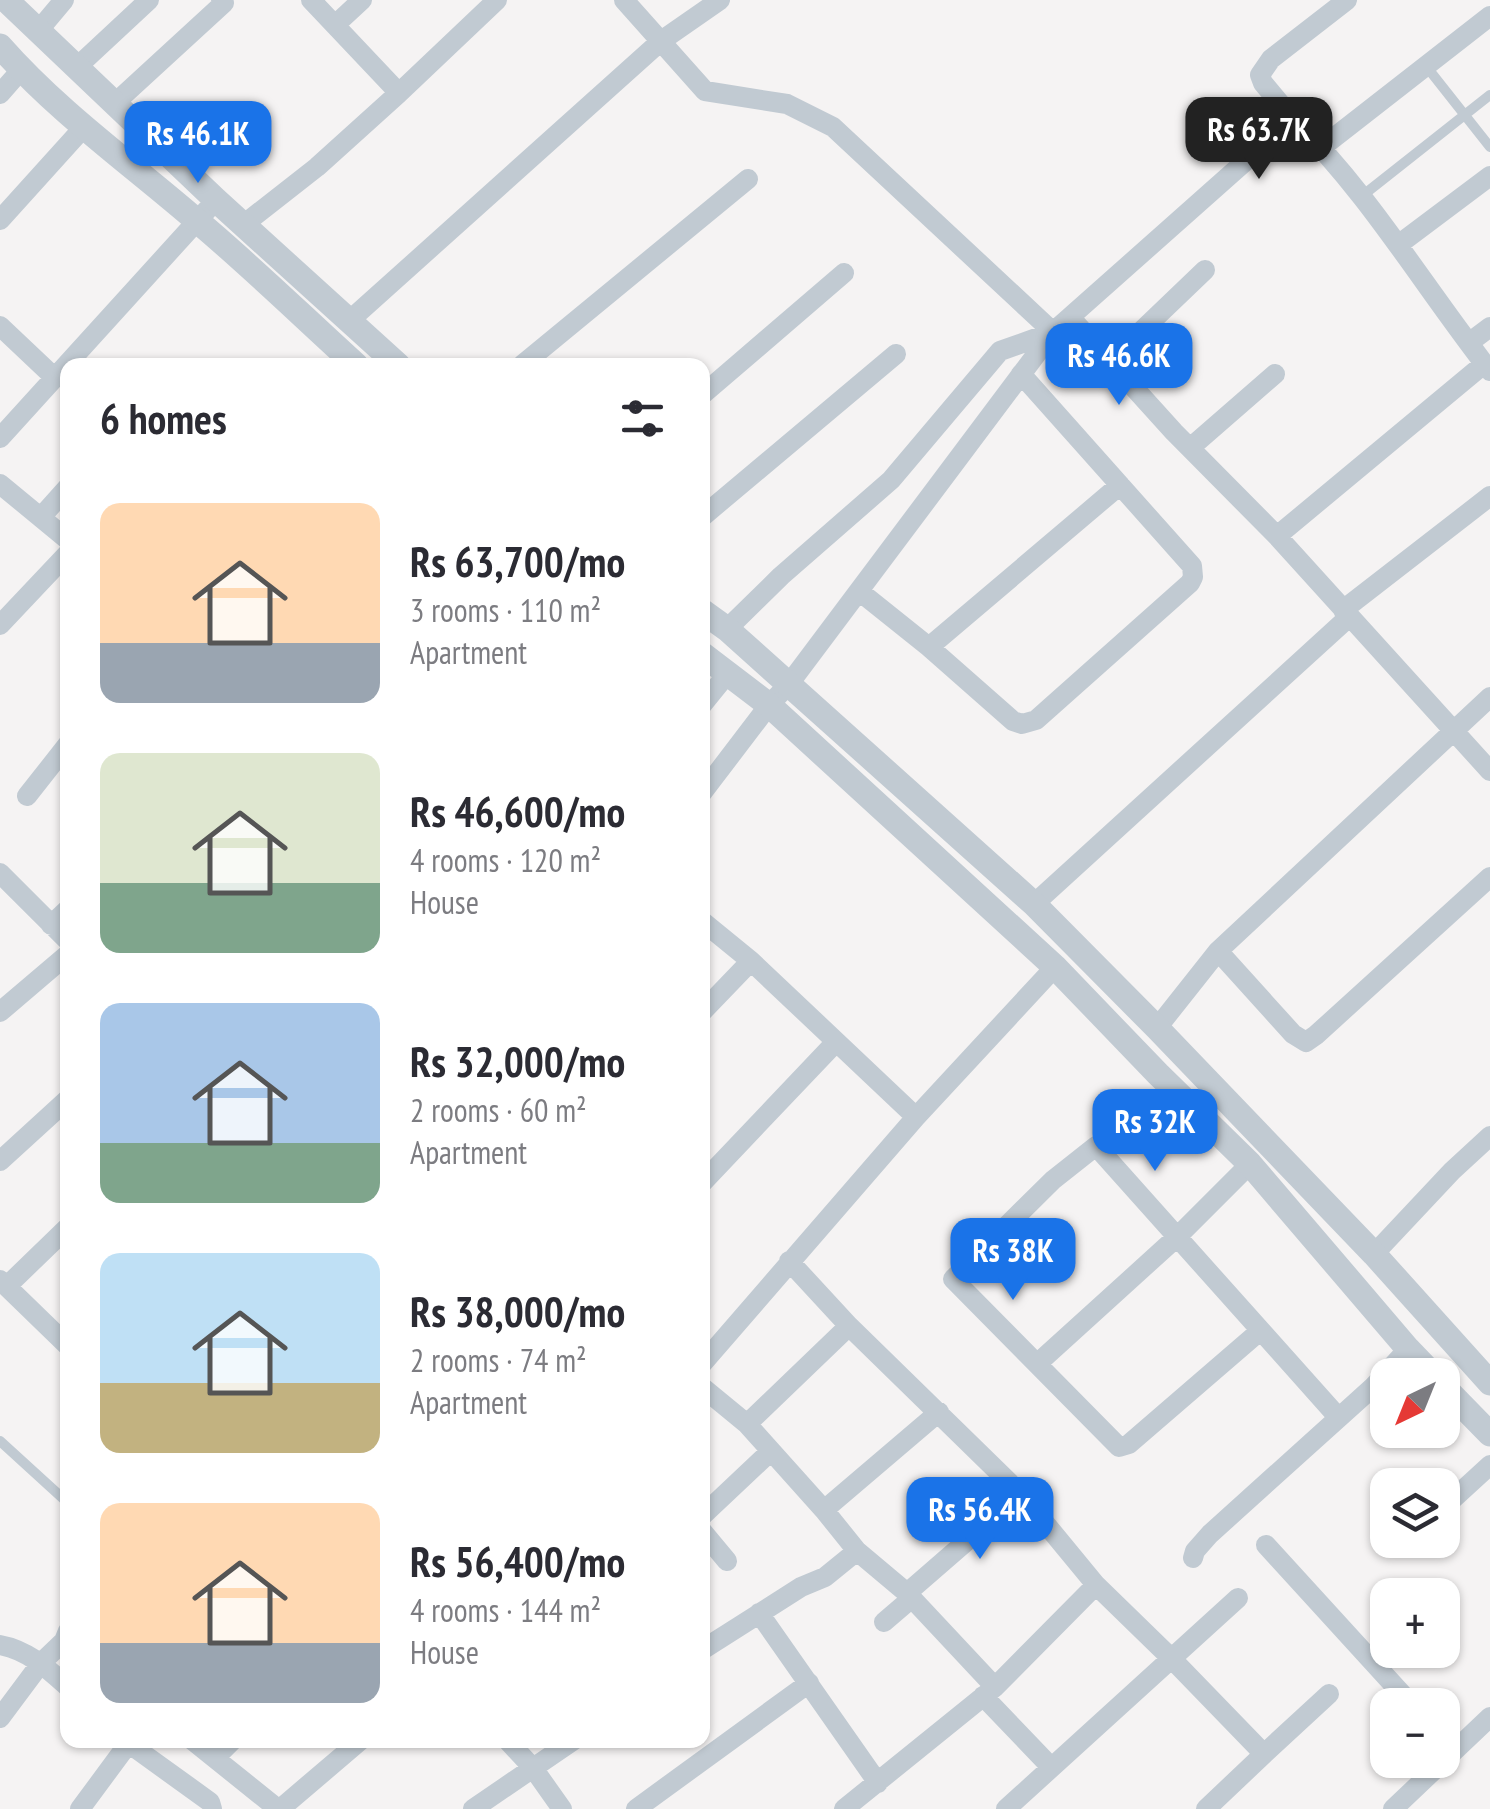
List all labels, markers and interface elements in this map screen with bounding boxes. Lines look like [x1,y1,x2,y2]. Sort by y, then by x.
pin: Rs 63.7K [1156,97,1362,182]
pin: Rs 46.1K [95,101,301,186]
text: Rs 63.7K [1207,108,1311,150]
text: Rs 46.1K [146,112,250,154]
pin: Rs 46.6K [1016,323,1222,408]
text: Rs 46.6K [1067,334,1171,376]
text: 6 homes [100,391,227,446]
icon: filters [615,391,670,446]
text: Rs 63,700/mo [410,534,625,589]
icon: home [180,543,300,663]
text: 3 rooms · 110 m² [410,589,601,631]
text: Apartment [410,631,527,673]
text: Rs 46,600/mo [410,784,625,839]
icon: home [180,793,300,913]
text: 4 rooms · 120 m² [410,839,601,881]
text: House [410,881,479,923]
text: Rs 32,000/mo [410,1034,625,1089]
icon: home [180,1043,300,1163]
text: 2 rooms · 60 m² [410,1089,587,1131]
pin: Rs 32K [1074,1089,1236,1174]
text: Rs 32K [1114,1100,1196,1142]
text: Apartment [410,1131,527,1173]
pin: Rs 38K [932,1218,1094,1303]
text: Rs 38K [972,1229,1054,1271]
text: Rs 38,000/mo [410,1284,625,1339]
icon: home [180,1293,300,1413]
text: 2 rooms · 74 m² [410,1339,587,1381]
north arrow [1370,1358,1460,1448]
map controls [1370,1358,1460,1778]
text: Apartment [410,1381,527,1423]
button: layers [1370,1468,1460,1558]
pin: Rs 56.4K [877,1477,1083,1562]
text: Rs 56.4K [928,1488,1032,1530]
text: Rs 56,400/mo [410,1534,625,1589]
icon: home [180,1543,300,1663]
button: + [1370,1578,1460,1668]
text: 4 rooms · 144 m² [410,1589,601,1631]
text: House [410,1631,479,1673]
button: − [1370,1688,1460,1778]

